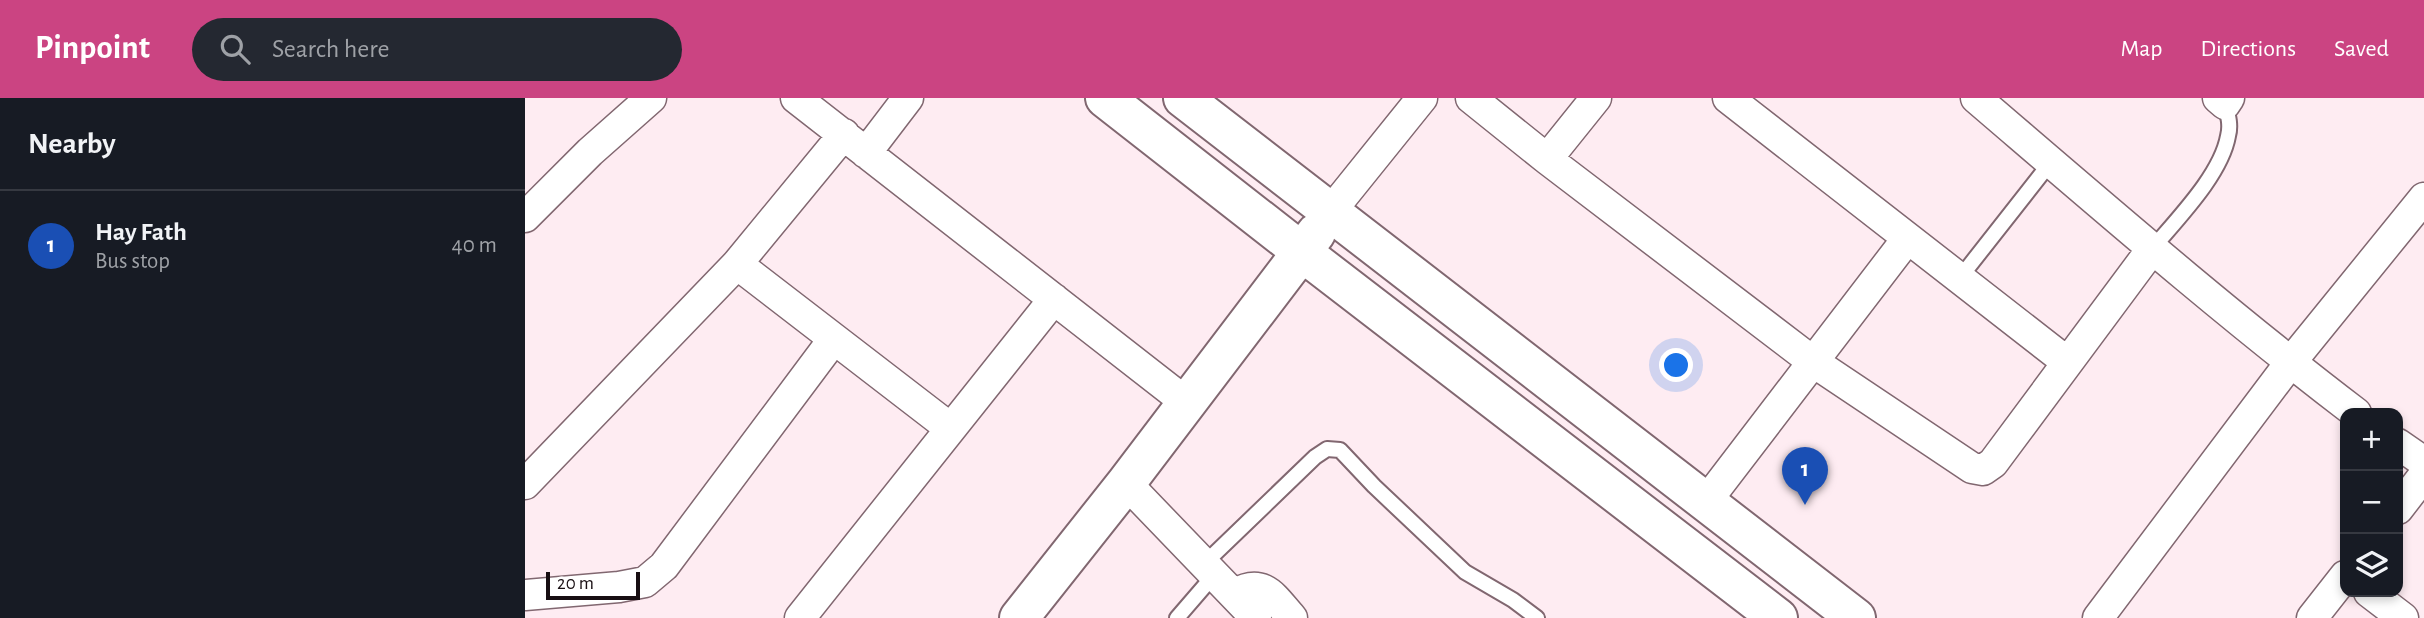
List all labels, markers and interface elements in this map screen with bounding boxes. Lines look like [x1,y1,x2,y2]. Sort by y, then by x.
search box [192,18,682,81]
icon: search [216,30,254,68]
text: Pinpoint [35,32,150,65]
text: Search here [272,36,390,62]
text: Map [2120,37,2162,61]
text: Directions [2200,37,2296,61]
text: Saved [2334,37,2389,61]
text: Nearby [28,129,116,159]
text: Hay Fath [95,219,187,245]
text: 1 [47,234,55,257]
text: 40 m [452,234,497,257]
text: Bus stop [95,250,170,273]
your location [1659,348,1693,382]
map controls [2340,408,2403,597]
button: + [2340,408,2403,471]
pin: 1 [1782,447,1828,505]
button: − [2340,471,2403,534]
button: layers [2340,534,2403,597]
scale bar [546,569,641,601]
text: 20 m [557,574,594,593]

